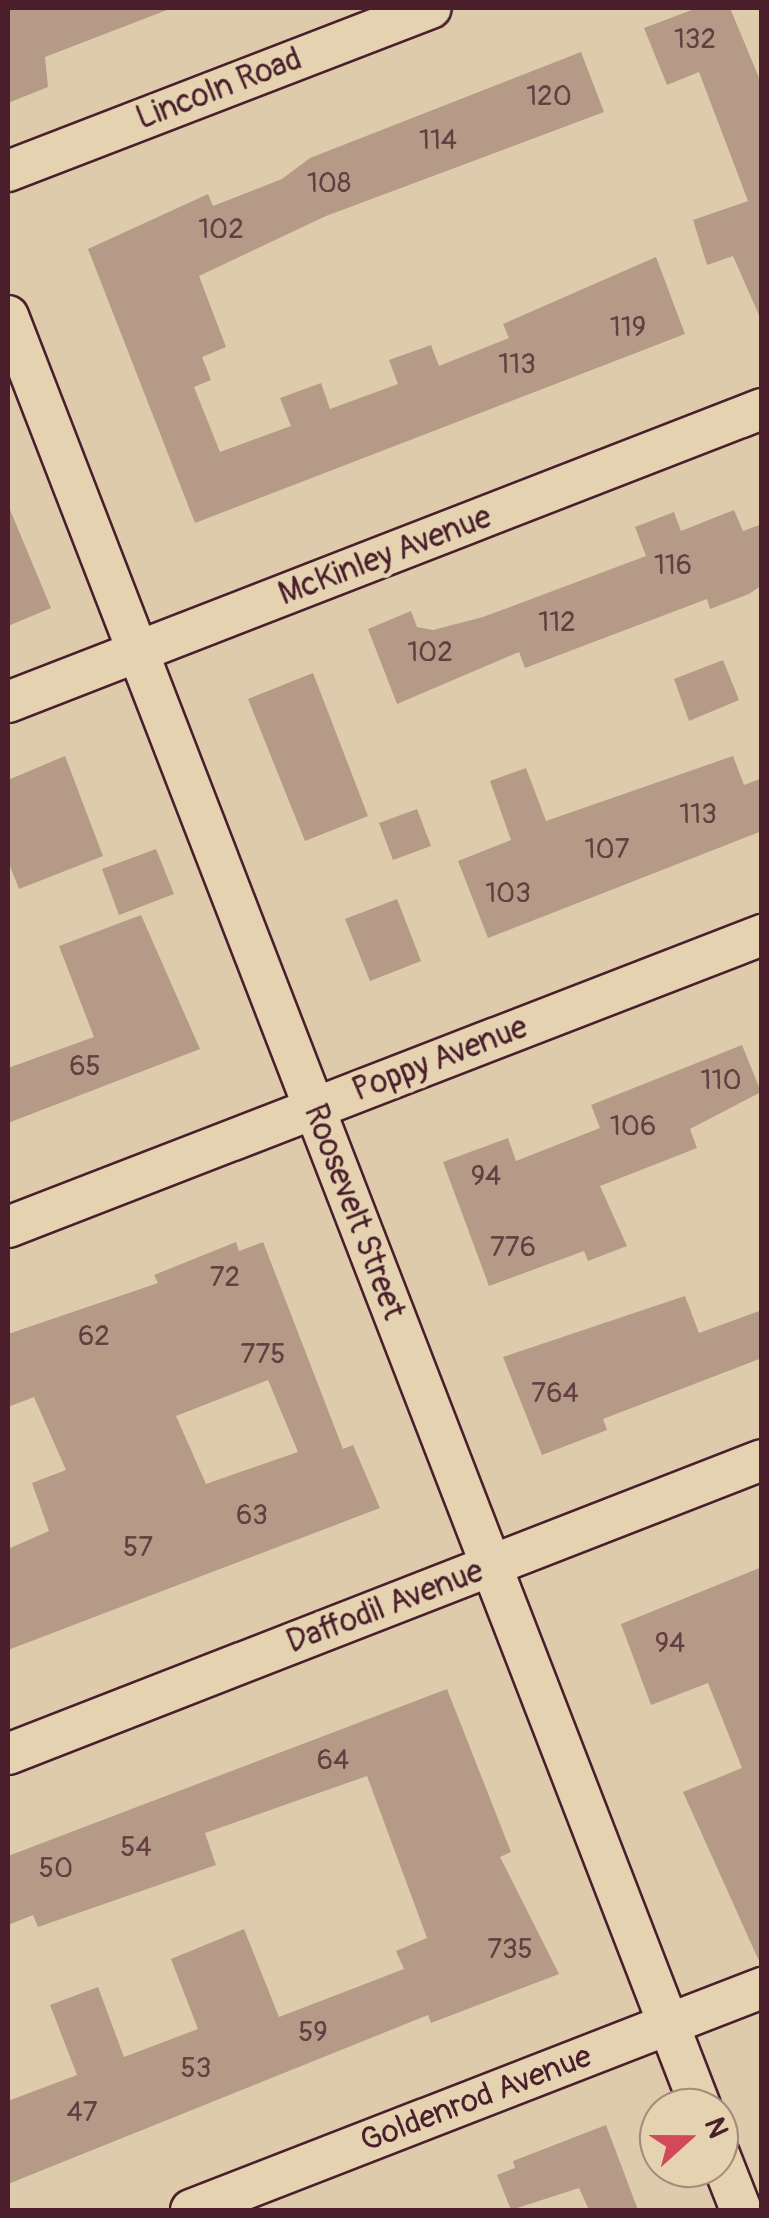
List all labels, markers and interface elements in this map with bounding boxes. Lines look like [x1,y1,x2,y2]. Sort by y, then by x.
house number: 132 [674,23,716,57]
street label: Lincoln Road [131,40,307,138]
house number: 120 [526,80,572,114]
house number: 114 [419,124,457,158]
house number: 108 [307,167,351,201]
house number: 102 [198,213,244,247]
house number: 119 [610,311,646,345]
house number: 113 [498,348,536,382]
street label: McKinley Avenue [273,498,497,614]
house number: 116 [654,549,692,583]
house number: 112 [538,606,576,640]
house number: 102 [407,636,453,670]
house number: 113 [679,798,717,832]
house number: 107 [585,833,629,867]
house number: 103 [485,877,531,911]
street label: Poppy Avenue [347,1008,533,1110]
house number: 65 [69,1050,101,1084]
house number: 110 [700,1064,742,1098]
street label: Roosevelt Street [295,1099,413,1325]
house number: 106 [610,1110,656,1144]
house number: 94 [471,1160,501,1194]
house number: 776 [490,1231,536,1265]
house number: 72 [210,1261,240,1295]
house number: 62 [78,1320,110,1354]
house number: 775 [241,1338,285,1372]
house number: 764 [531,1377,579,1411]
house number: 63 [236,1499,268,1533]
house number: 57 [123,1531,153,1565]
street label: Daffodil Avenue [281,1552,489,1662]
house number: 94 [655,1627,685,1661]
house number: 64 [317,1744,349,1778]
house number: 54 [120,1831,152,1865]
house number: 50 [39,1852,73,1886]
house number: 735 [487,1933,533,1967]
house number: 59 [298,2016,328,2050]
street label: Goldenrod Avenue [355,2037,597,2161]
house number: 53 [181,2052,211,2086]
north arrow [639,2088,739,2188]
house number: 47 [66,2096,98,2130]
text: N [696,2113,735,2143]

